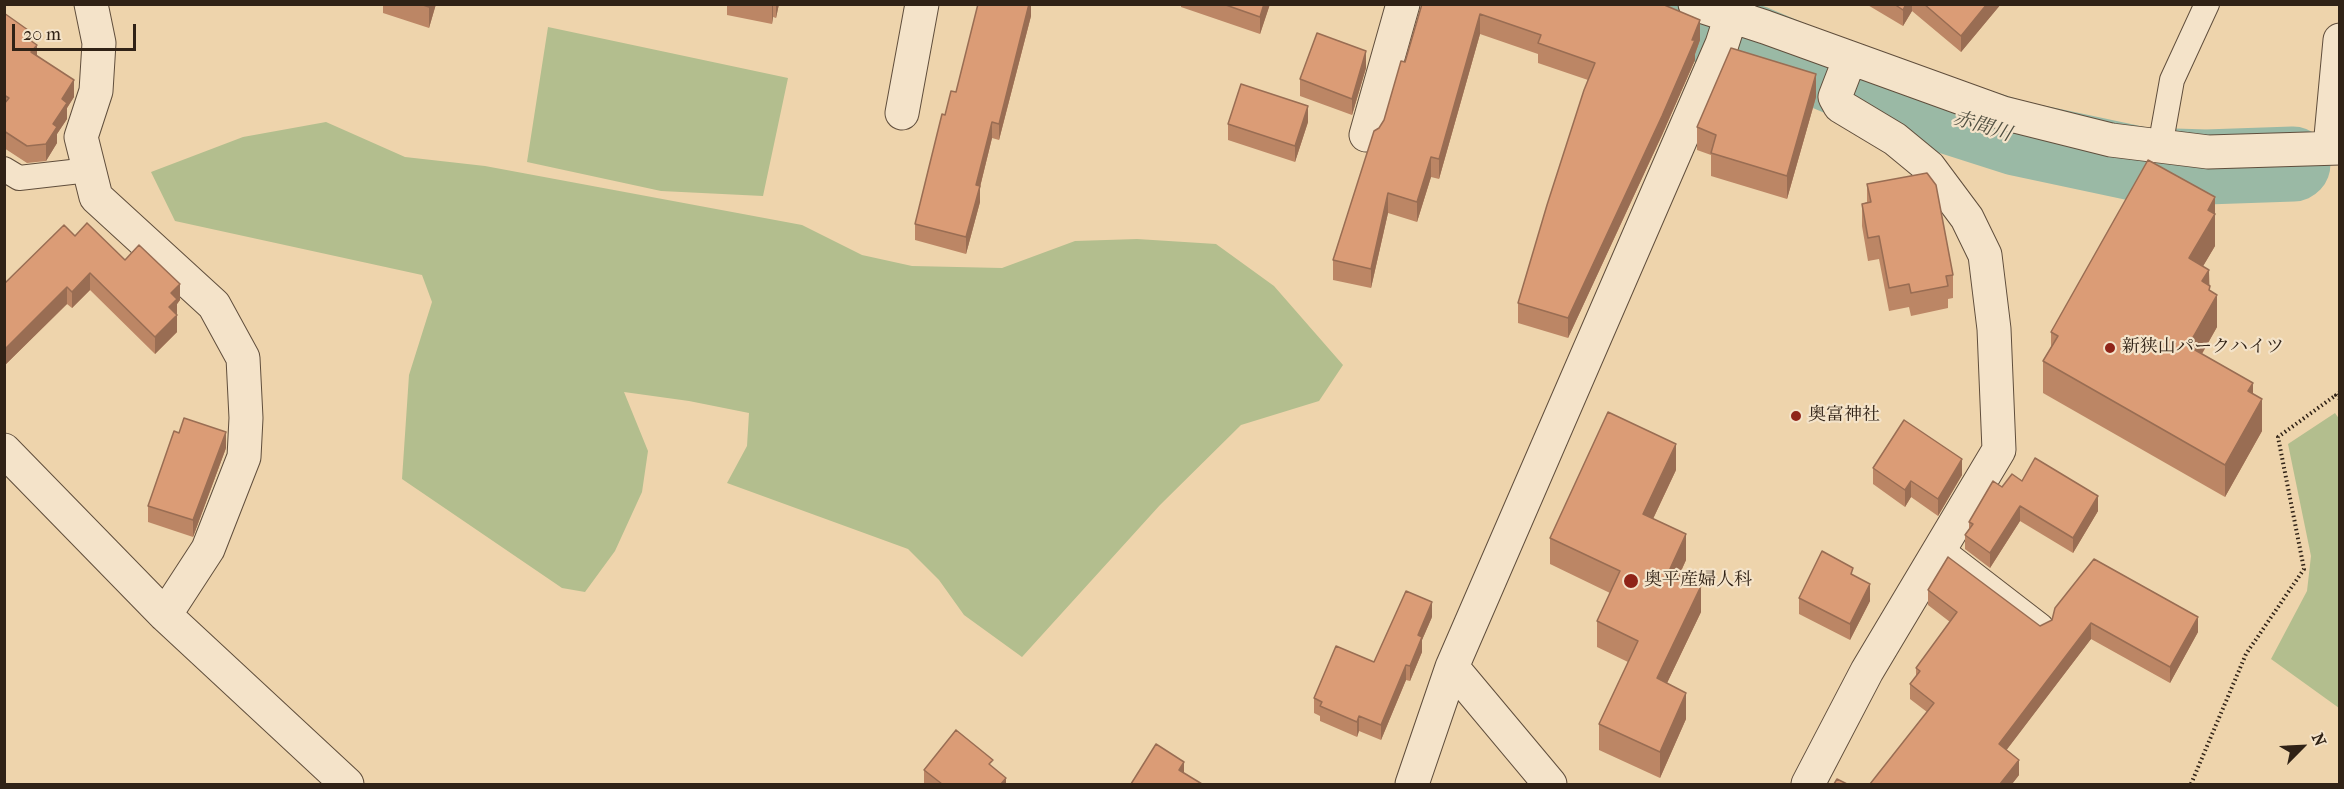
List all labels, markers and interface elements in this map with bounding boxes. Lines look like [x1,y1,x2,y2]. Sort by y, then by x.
scale bar [15,12,140,50]
text: 20 m [23,24,61,45]
water label: 赤間川 [1950,107,2014,147]
place label: 新狭山パークハイツ [2122,337,2284,359]
marker: 新狭山パークハイツ [2103,341,2117,355]
place label: 奥富神社 [1808,405,1880,427]
marker: 奥富神社 [1789,409,1803,423]
place label: 奥平産婦人科 [1644,570,1752,592]
marker: 奥平産婦人科 [1622,572,1640,590]
north arrow [2272,717,2332,777]
text: N [2308,730,2330,749]

